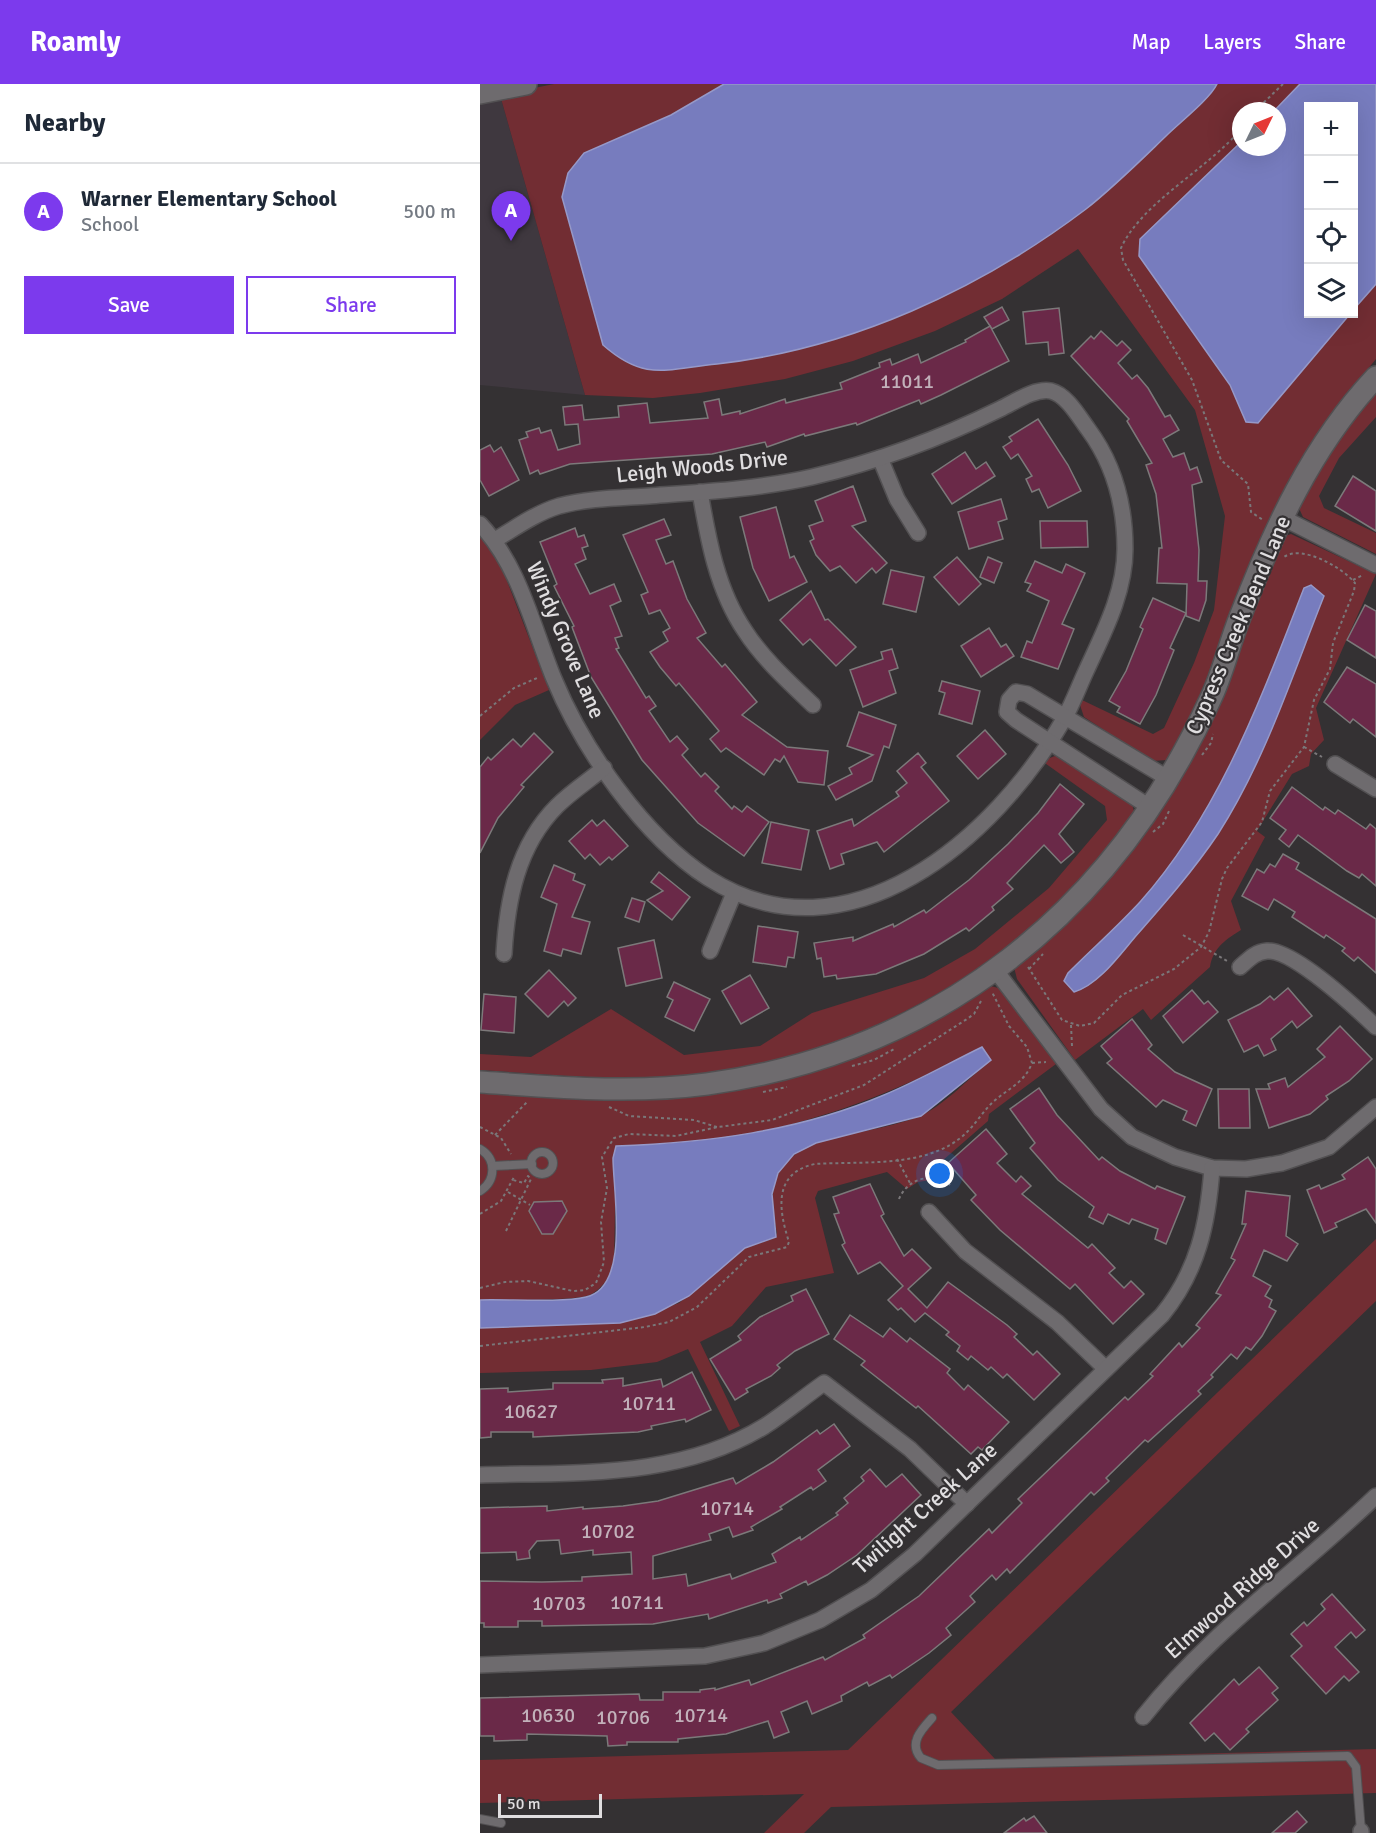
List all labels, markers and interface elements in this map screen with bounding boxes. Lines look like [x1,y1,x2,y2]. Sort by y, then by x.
text: Roamly [30,25,121,59]
text: Map [1132,29,1170,55]
text: Layers [1203,29,1261,55]
text: Share [1294,29,1346,55]
north arrow [1232,102,1286,156]
map controls [1304,102,1358,318]
button: + [1304,102,1358,156]
text: Nearby [24,107,105,139]
button: − [1304,156,1358,210]
text: Warner Elementary School [81,185,337,212]
pin: A [492,192,531,241]
text: A [37,199,50,224]
text: 500 m [403,199,456,224]
button: locate [1304,210,1358,264]
text: School [81,212,139,237]
button: layers [1304,264,1358,318]
button: Save [24,276,234,334]
button: Share [246,276,456,334]
house number: 11011 [880,369,934,394]
street label: Leigh Woods Drive [615,444,789,488]
street label: Cypress Creek Bend Lane [1180,511,1296,739]
street label: Windy Grove Lane [521,558,611,722]
your location [925,1159,954,1188]
house number: 10711 [622,1391,676,1416]
house number: 10627 [504,1399,558,1424]
street label: Twilight Creek Lane [848,1436,1002,1580]
house number: 10714 [700,1496,754,1521]
street label: Elmwood Ridge Drive [1159,1512,1325,1664]
house number: 10702 [581,1519,635,1544]
house number: 10711 [610,1590,664,1615]
house number: 10703 [532,1591,586,1616]
house number: 10630 [521,1703,575,1728]
house number: 10714 [674,1703,728,1728]
house number: 10706 [596,1705,650,1730]
scale bar [498,1791,602,1818]
text: 50 m [507,1794,541,1814]

